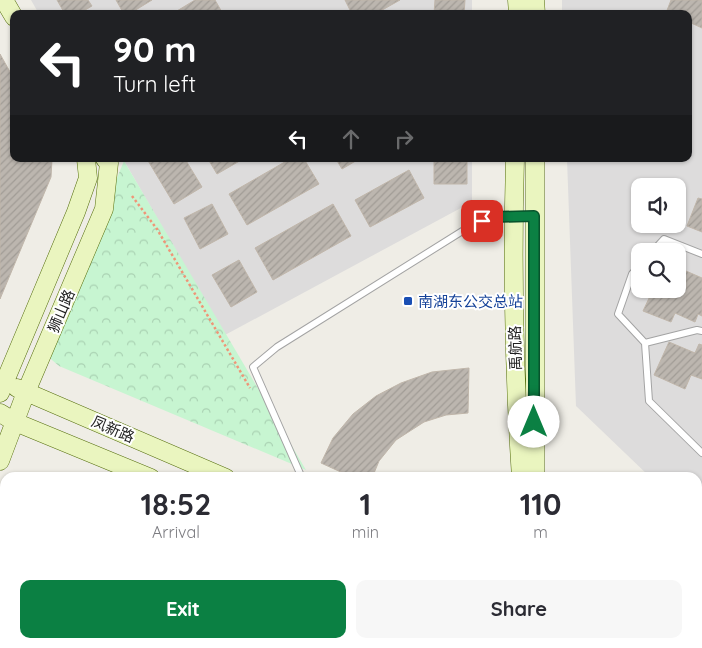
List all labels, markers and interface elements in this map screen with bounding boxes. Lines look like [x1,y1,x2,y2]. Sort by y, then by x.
text: 90 m [113,27,196,71]
icon: left [30,30,95,95]
text: Turn left [113,70,196,98]
icon: left [284,125,312,153]
icon: ahead [337,125,365,153]
icon: right [390,125,418,153]
map controls [631,178,686,298]
button: sound [631,178,686,233]
pin [461,200,503,242]
icon: arrive [468,207,496,235]
button: search [631,243,686,298]
street label: 狮山路 [43,287,79,335]
place label: 南湖东公交总站 [418,292,523,311]
marker: 南湖东公交总站 [402,295,414,307]
street label: 禹航路 [505,325,525,371]
position arrow [507,395,559,447]
street label: 凤新路 [89,411,137,447]
text: 18:52 [141,485,211,523]
text: 1 [360,485,371,523]
text: 110 [520,485,561,523]
text: Arrival [152,522,200,542]
text: min [352,522,379,542]
text: m [533,522,548,542]
button: Exit [20,580,346,638]
button: Share [356,580,682,638]

